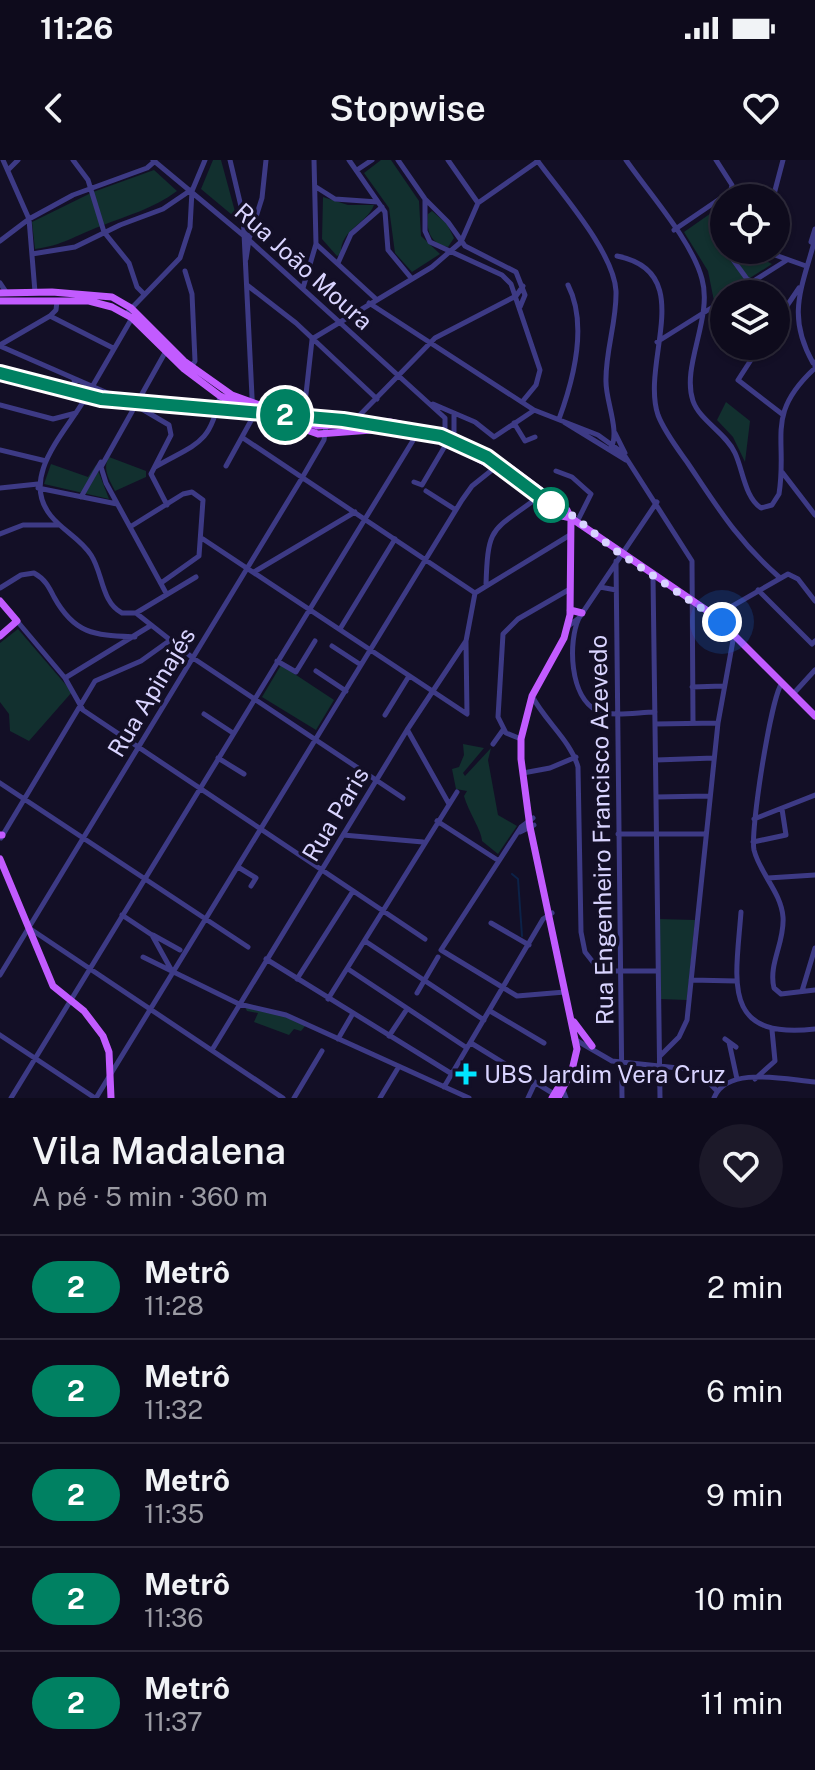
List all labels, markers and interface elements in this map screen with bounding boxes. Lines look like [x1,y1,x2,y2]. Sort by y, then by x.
text: 11:26 [40,10,113,46]
icon: back [32,86,76,130]
icon: heart [739,86,783,130]
text: Stopwise [329,87,486,129]
map controls [710,184,790,360]
button: locate [710,184,790,264]
street label: Rua João Moura [230,197,378,335]
button: layers [710,280,790,360]
line badge: 2 [259,389,311,441]
text: 2 [276,398,294,431]
unlabelled marker [534,488,568,522]
your location [702,602,742,642]
street label: Rua Apinajés [102,622,200,762]
street label: Rua Engenheiro Francisco Azevedo [584,635,618,1025]
street label: Rua Paris [296,762,374,866]
place label: UBS Jardim Vera Cruz [484,1060,725,1088]
marker: UBS Jardim Vera Cruz [455,1063,477,1085]
button: heart [699,1124,783,1208]
text: Vila Madalena [32,1128,286,1173]
text: A pé · 5 min · 360 m [32,1181,268,1212]
text: Metrô [144,1254,230,1290]
text: 2 min [707,1269,783,1305]
text: 2 [67,1270,85,1303]
text: 11:28 [144,1290,204,1321]
text: Metrô [144,1358,230,1394]
text: 6 min [706,1373,783,1409]
text: 2 [67,1374,85,1407]
text: 11:32 [144,1394,203,1425]
text: Metrô [144,1462,230,1498]
text: 9 min [706,1477,783,1513]
text: 2 [67,1478,85,1511]
text: 11:35 [144,1498,204,1529]
text: Metrô [144,1566,230,1602]
text: 10 min [694,1581,783,1617]
text: 2 [67,1582,85,1615]
text: 11:36 [144,1602,203,1633]
text: Metrô [144,1670,230,1706]
text: 11 min [700,1685,783,1721]
text: 2 [67,1686,85,1719]
text: 11:37 [144,1706,203,1737]

